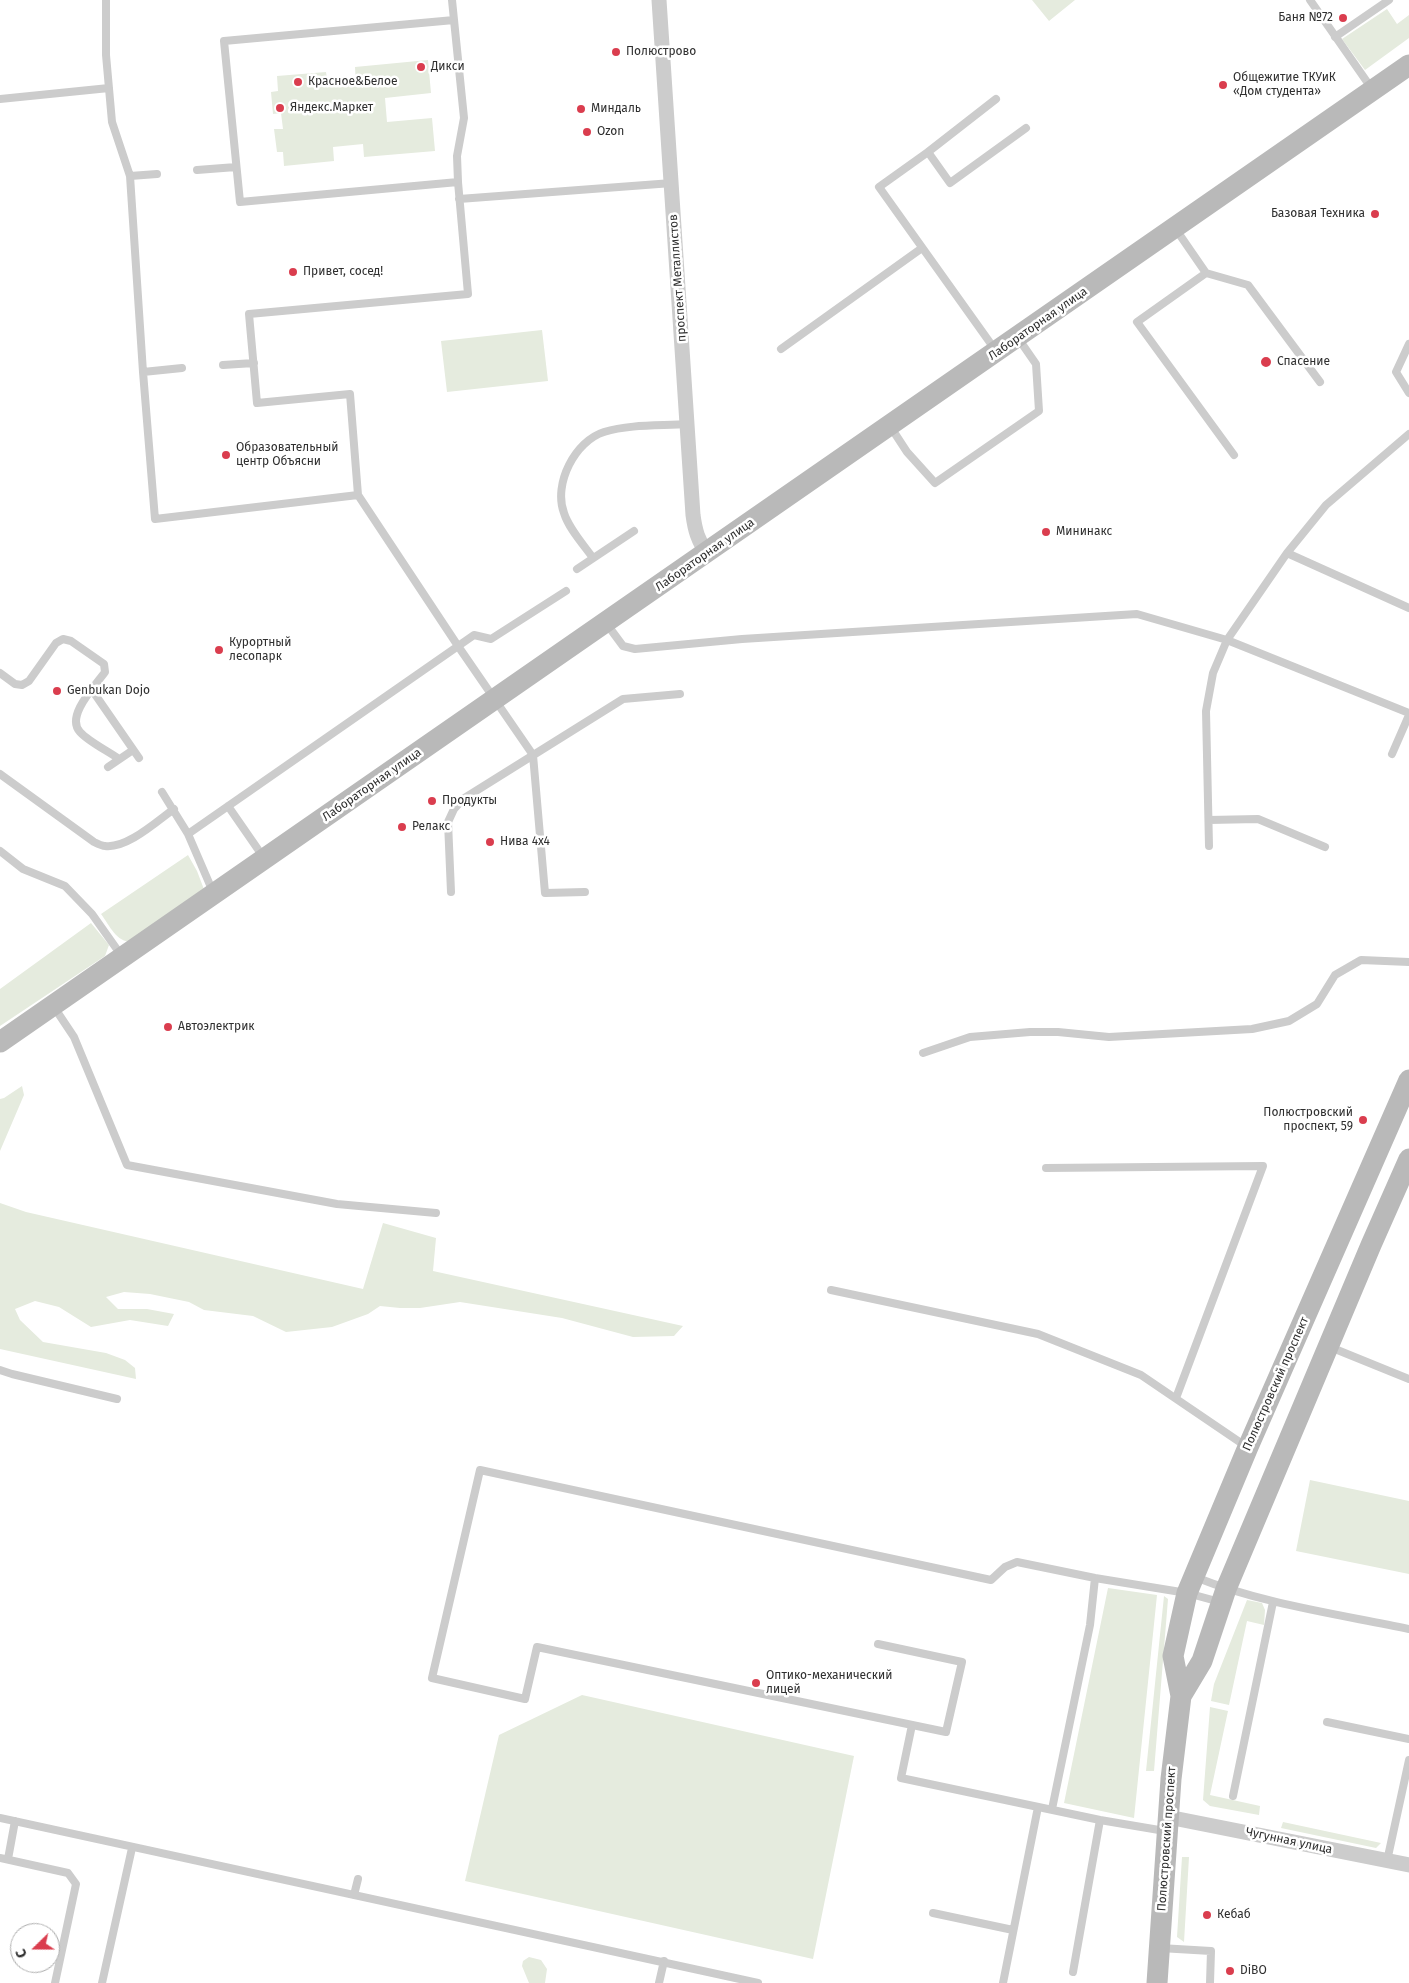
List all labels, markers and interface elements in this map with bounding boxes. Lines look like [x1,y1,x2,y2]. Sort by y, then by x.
place label: Баня №72 [1278,11,1333,25]
marker: Баня №72 [1337,12,1349,24]
place label: Полюстрово [626,45,696,59]
marker: Полюстрово [610,46,622,58]
place label: Дикси [431,60,465,74]
marker: Дикси [415,61,427,73]
place label: Общежитие ТКУиК «Дом студента» [1233,71,1336,99]
place label: Красное&Белое [308,75,398,89]
marker: Красное&Белое [292,76,304,88]
marker: Общежитие ТКУиК «Дом студента» [1217,79,1229,91]
place label: Яндекс.Маркет [290,101,373,115]
marker: Яндекс.Маркет [274,102,286,114]
place label: Миндаль [591,102,641,116]
marker: Миндаль [575,103,587,115]
place label: Ozon [597,125,624,139]
marker: Ozon [581,126,593,138]
place label: Базовая Техника [1271,207,1365,221]
marker: Базовая Техника [1369,208,1381,220]
street label: проспект Металлистов [666,214,690,342]
place label: Привет, сосед! [303,265,383,279]
marker: Привет, сосед! [287,266,299,278]
street label: Лабораторная улица [986,284,1090,364]
marker: Спасение [1259,355,1273,369]
place label: Спасение [1277,355,1330,369]
place label: Образовательный центр Объясни [236,441,338,469]
marker: Образовательный центр Объясни [220,449,232,461]
street label: Лабораторная улица [653,515,757,595]
place label: Мининакс [1056,525,1112,539]
marker: Мининакс [1040,526,1052,538]
place label: Курортный лесопарк [229,636,291,664]
marker: Курортный лесопарк [213,644,225,656]
place label: Genbukan Dojo [67,684,150,698]
marker: Genbukan Dojo [51,685,63,697]
street label: Лабораторная улица [320,745,424,825]
place label: Продукты [442,794,497,808]
marker: Продукты [426,795,438,807]
place label: Релакс [412,820,450,834]
marker: Релакс [396,821,408,833]
place label: Нива 4х4 [500,835,550,849]
marker: Нива 4х4 [484,836,496,848]
place label: Автоэлектрик [178,1020,255,1034]
marker: Автоэлектрик [162,1021,174,1033]
place label: Полюстровский проспект, 59 [1263,1106,1353,1134]
marker: Полюстровский проспект, 59 [1357,1114,1369,1126]
street label: Полюстровский проспект [1240,1315,1312,1453]
place label: Оптико-механический лицей [766,1669,892,1697]
marker: Оптико-механический лицей [750,1677,762,1689]
street label: Полюстровский проспект [1155,1766,1179,1912]
street label: Чугунная улица [1244,1825,1334,1857]
place label: Кебаб [1217,1908,1251,1922]
marker: Кебаб [1201,1909,1213,1921]
north arrow [10,1923,60,1973]
text: С [12,1947,31,1960]
place label: DiBO [1240,1964,1267,1978]
marker: DiBO [1224,1965,1236,1977]

